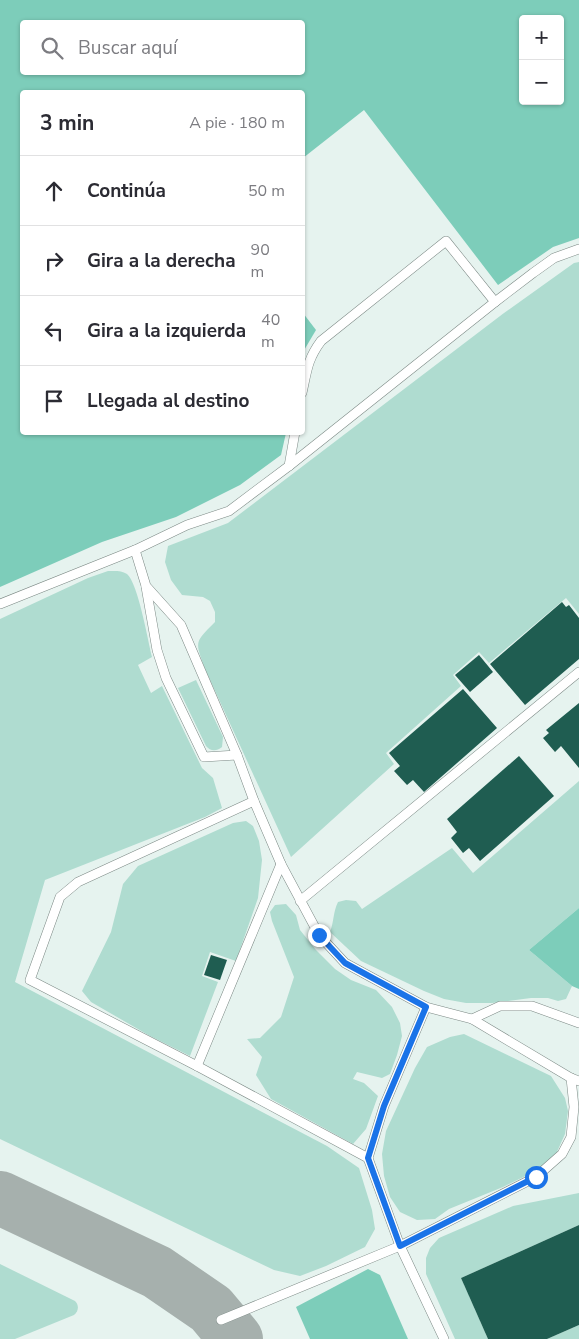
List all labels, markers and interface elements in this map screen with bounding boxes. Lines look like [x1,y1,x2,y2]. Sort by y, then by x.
map controls [519,15,564,105]
button: + [519,15,564,60]
search box [20,20,305,75]
icon: search [38,34,66,62]
text: Buscar aquí [78,35,177,61]
button: − [519,60,564,105]
text: 3 min [40,109,94,137]
text: A pie · 180 m [189,112,285,134]
icon: ahead [40,177,68,205]
text: Continúa [87,178,166,204]
text: 50 m [248,180,285,202]
text: 90 m [251,239,270,283]
icon: right [40,247,68,275]
text: Gira a la derecha [87,248,236,274]
text: 40 m [261,309,280,353]
icon: left [40,317,68,345]
text: Gira a la izquierda [87,318,246,344]
icon: arrive [40,387,68,415]
text: Llegada al destino [87,388,249,414]
route end [308,924,331,947]
route start [525,1166,548,1189]

